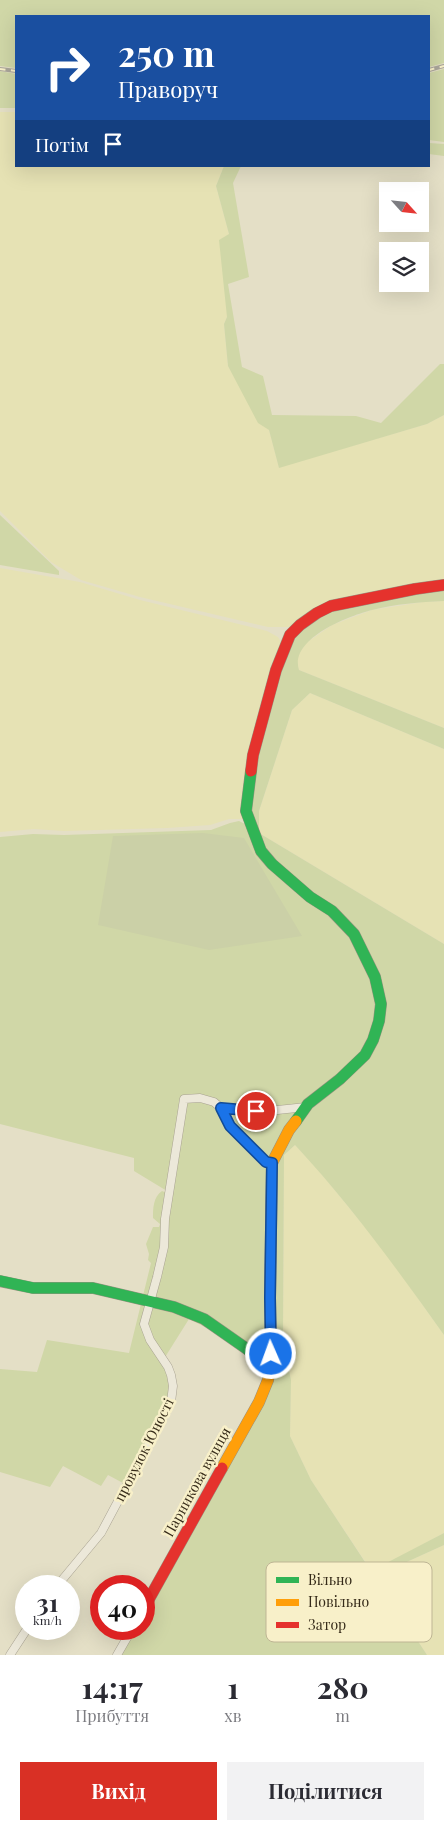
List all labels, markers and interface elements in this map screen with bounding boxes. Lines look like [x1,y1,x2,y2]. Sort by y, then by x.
text: 250 m [118,29,215,76]
icon: right [35,35,100,100]
text: Праворуч [118,74,218,104]
icon: arrive [99,130,127,158]
text: Потім [35,131,89,157]
north arrow [379,182,429,232]
map controls [379,182,429,292]
button: layers [379,242,429,292]
pin [235,1090,277,1132]
icon: arrive [242,1097,270,1125]
position arrow [244,1327,296,1379]
street label: провулок Юності [109,1395,178,1505]
street label: Парникова вулиця [159,1423,235,1540]
legend [266,1562,432,1642]
text: Вільно [308,1570,352,1589]
speed limit sign: 40 [90,1575,155,1640]
text: 31 [37,1585,58,1618]
text: Повільно [308,1592,369,1611]
text: km/h [33,1612,62,1628]
text: Затор [308,1615,346,1634]
text: 14:17 [82,1667,143,1707]
text: 1 [227,1667,239,1707]
text: 280 [317,1667,369,1707]
text: Прибуття [75,1705,149,1726]
text: хв [224,1705,241,1726]
text: m [336,1705,350,1726]
button: Вихід [20,1762,217,1820]
button: Поділитися [227,1762,424,1820]

